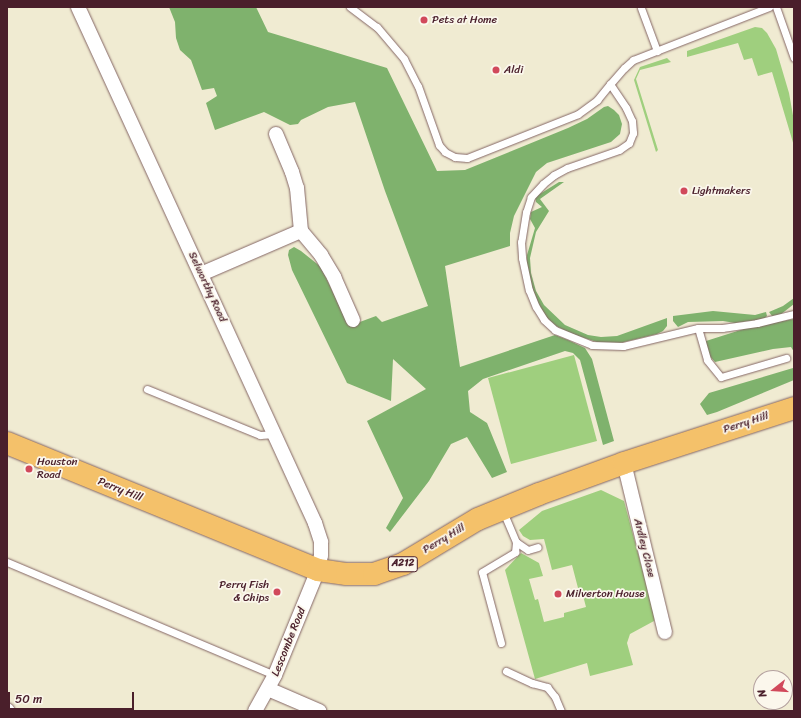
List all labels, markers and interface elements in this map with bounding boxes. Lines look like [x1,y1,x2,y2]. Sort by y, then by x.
place label: Pets at Home [432,13,498,27]
marker: Pets at Home [419,15,429,25]
place label: Aldi [504,63,523,77]
marker: Aldi [491,65,501,75]
place label: Lightmakers [692,184,751,198]
marker: Lightmakers [679,186,689,196]
street label: Selworthy Road [185,250,229,324]
street label: Perry Hill [722,409,770,437]
place label: Houston Road [37,456,78,482]
marker: Houston Road [24,464,34,474]
street label: Perry Hill [96,475,144,505]
street label: Ardley Close [630,517,658,579]
street label: Perry Hill [420,521,468,557]
road number: A212 [387,556,419,572]
place label: Perry Fish & Chips [219,579,269,605]
marker: Perry Fish & Chips [272,587,282,597]
place label: Milverton House [566,587,645,601]
marker: Milverton House [553,589,563,599]
street label: Lescombe Road [269,606,309,678]
north arrow [753,670,793,710]
scale bar [10,684,136,710]
text: N [752,687,772,700]
text: 50 m [15,688,42,710]

